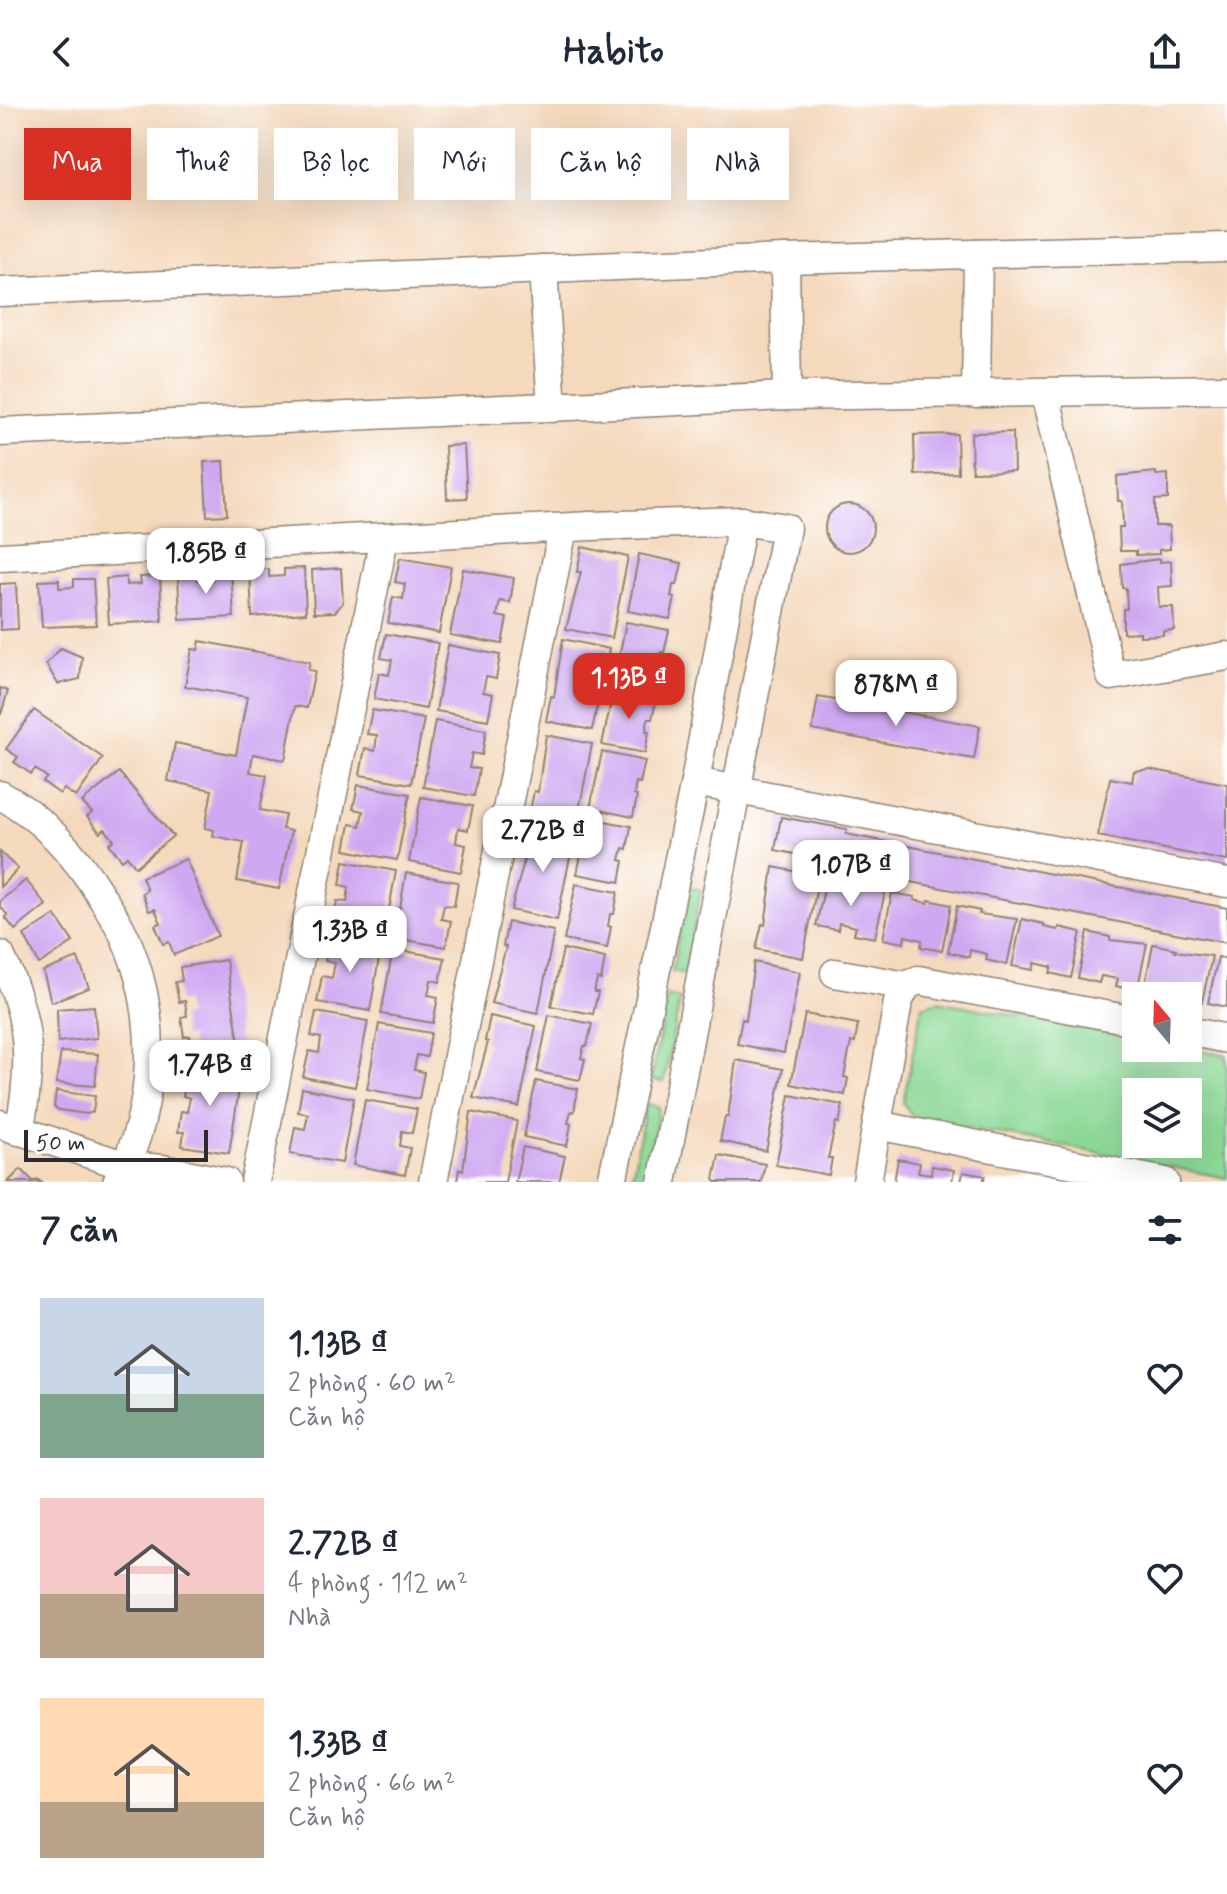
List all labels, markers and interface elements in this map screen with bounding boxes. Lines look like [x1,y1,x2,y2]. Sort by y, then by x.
text: Habito [563,29,664,76]
icon: back [40,30,84,74]
icon: share [1143,30,1187,74]
chip: Mua [24,128,131,200]
chip: Thuê [147,128,258,200]
chip: Bộ lọc [274,128,398,200]
chip: Mới [414,128,515,200]
chip: Căn hộ [531,128,671,200]
chip: Nhà [687,128,789,200]
pin: 1.85B ₫ [132,528,280,596]
text: 1.85B ₫ [165,537,247,571]
pin: 1.13B ₫ [555,653,703,721]
pin: 878M ₫ [831,660,961,728]
text: 1.13B ₫ [591,662,667,696]
text: 878M ₫ [854,669,938,703]
pin: 2.72B ₫ [469,806,617,874]
text: 2.72B ₫ [501,815,585,849]
pin: 1.07B ₫ [777,840,925,908]
text: 1.07B ₫ [810,849,892,883]
pin: 1.33B ₫ [276,906,424,974]
text: 1.33B ₫ [312,915,388,949]
north arrow [1122,982,1202,1062]
map controls [1122,982,1202,1158]
pin: 1.74B ₫ [136,1040,284,1108]
text: 1.74B ₫ [167,1049,253,1083]
button: layers [1122,1078,1202,1158]
scale bar [24,1126,208,1162]
text: 50 m [36,1130,85,1158]
text: 7 căn [40,1208,118,1253]
icon: filters [1143,1208,1187,1252]
text: 1.13B ₫ [288,1322,388,1367]
icon: home [104,1330,200,1426]
icon: heart [1143,1356,1187,1400]
text: 2 phòng · 60 m² [288,1367,456,1401]
text: Căn hộ [288,1401,366,1435]
text: 2.72B ₫ [288,1522,398,1567]
icon: home [104,1530,200,1626]
icon: heart [1143,1556,1187,1600]
text: 4 phòng · 112 m² [288,1567,468,1601]
text: Nhà [288,1601,331,1635]
text: 1.33B ₫ [288,1722,388,1767]
icon: home [104,1730,200,1826]
icon: heart [1143,1756,1187,1800]
text: 2 phòng · 66 m² [288,1767,455,1801]
text: Căn hộ [288,1801,366,1835]

